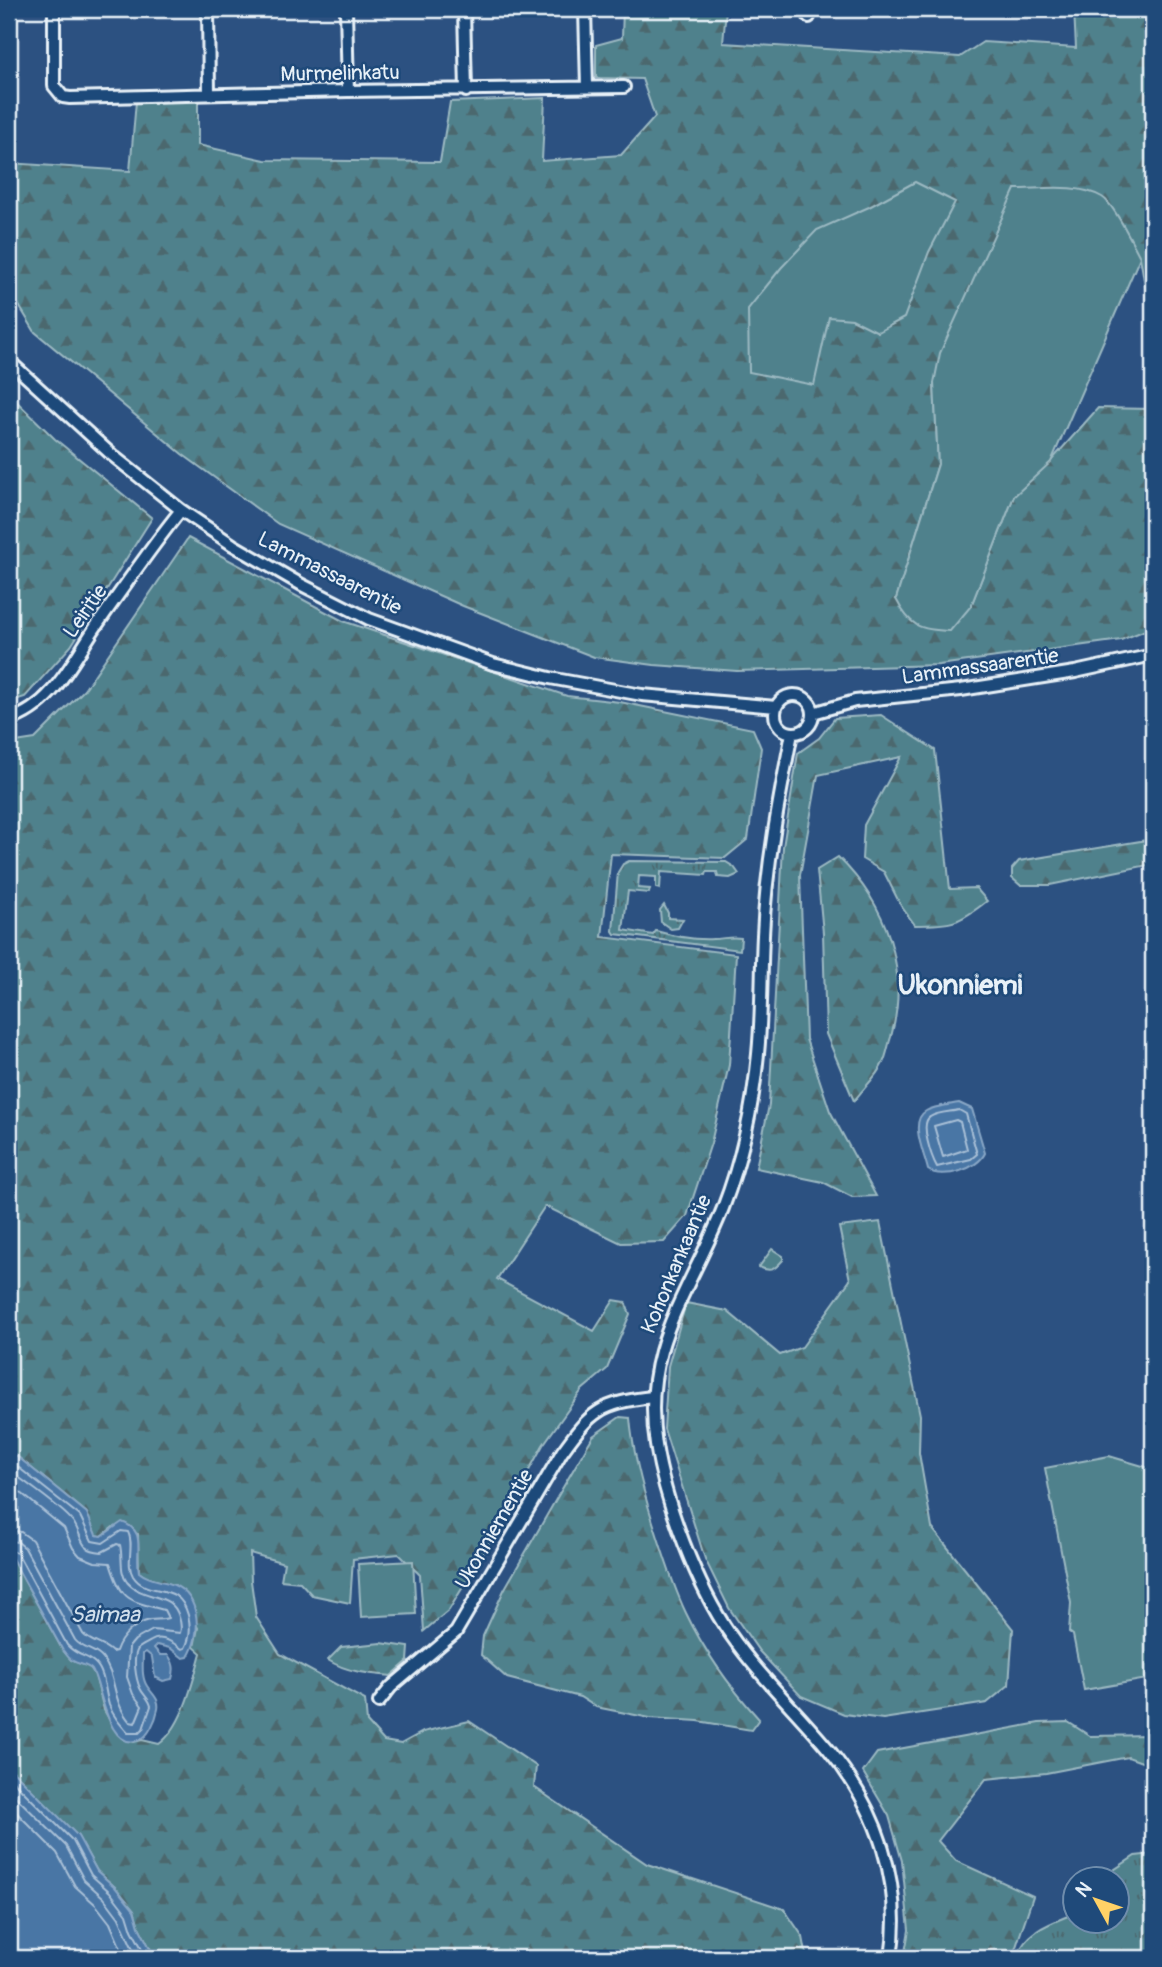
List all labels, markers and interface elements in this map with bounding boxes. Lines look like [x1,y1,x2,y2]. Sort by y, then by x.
street label: Murmelinkatu [280,59,400,88]
street label: Lammassaarentie [253,526,407,622]
street label: Leiritie [57,579,114,643]
street label: Lammassaarentie [900,642,1061,691]
district label: Ukonniemi [897,968,1023,1003]
street label: Kohonkankaantie [635,1190,718,1338]
street label: Ukonniementie [449,1464,540,1594]
water label: Saimaa [70,1600,141,1629]
north arrow [1060,1866,1130,1936]
text: N [1070,1877,1097,1902]

